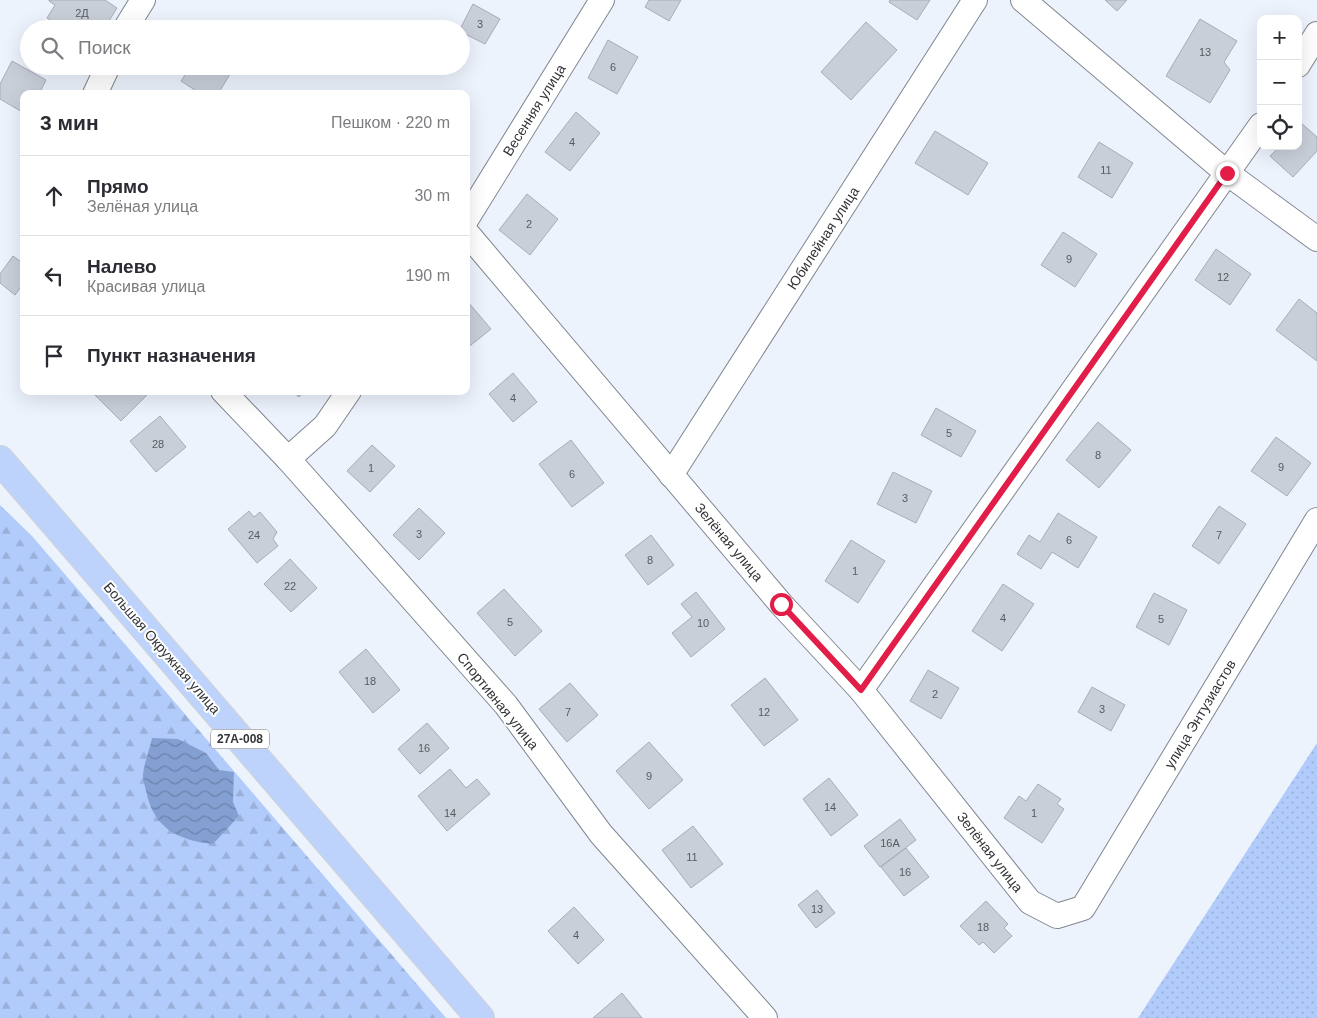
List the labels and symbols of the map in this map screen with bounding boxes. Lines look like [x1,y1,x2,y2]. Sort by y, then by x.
house number: 2Д [75,7,89,19]
house number: 3 [477,18,483,30]
house number: 13 [1199,46,1211,58]
street label: Весенняя улица [499,61,569,159]
house number: 6 [610,61,616,73]
house number: 4 [569,136,575,148]
route end [1216,162,1239,185]
house number: 11 [1100,164,1112,176]
street label: Юбилейная улица [784,183,862,292]
house number: 2 [526,218,532,230]
house number: 9 [1066,253,1072,265]
house number: 12 [1217,271,1229,283]
house number: 4 [510,392,516,404]
house number: 5 [946,427,952,439]
house number: 28 [152,438,164,450]
house number: 8 [1095,449,1101,461]
house number: 9 [1278,461,1284,473]
house number: 1 [368,462,374,474]
house number: 6 [569,468,575,480]
house number: 3 [902,492,908,504]
street label: Зелёная улица [692,500,767,585]
house number: 3 [416,528,422,540]
house number: 24 [248,529,260,541]
house number: 7 [1216,529,1222,541]
house number: 6 [1066,534,1072,546]
house number: 8 [647,554,653,566]
house number: 1 [852,565,858,577]
street label: Большая Окружная улица [100,579,224,717]
house number: 22 [284,580,296,592]
route start [770,593,793,616]
house number: 4 [1000,612,1006,624]
house number: 5 [1158,613,1164,625]
house number: 5 [507,616,513,628]
house number: 10 [697,617,709,629]
street label: Спортивная улица [454,649,542,753]
street label: улица Энтузиастов [1161,657,1239,771]
house number: 18 [364,675,376,687]
house number: 2 [932,688,938,700]
house number: 3 [1099,703,1105,715]
house number: 7 [565,706,571,718]
house number: 12 [758,706,770,718]
road number: 27А-008 [211,730,269,749]
house number: 16 [418,742,430,754]
house number: 9 [646,770,652,782]
house number: 14 [824,801,836,813]
house number: 14 [444,807,456,819]
house number: 1 [1031,807,1037,819]
street label: Зелёная улица [954,809,1026,895]
house number: 16А [880,837,900,849]
house number: 11 [686,851,698,863]
house number: 16 [899,866,911,878]
house number: 13 [811,903,823,915]
house number: 18 [977,921,989,933]
house number: 4 [573,929,579,941]

